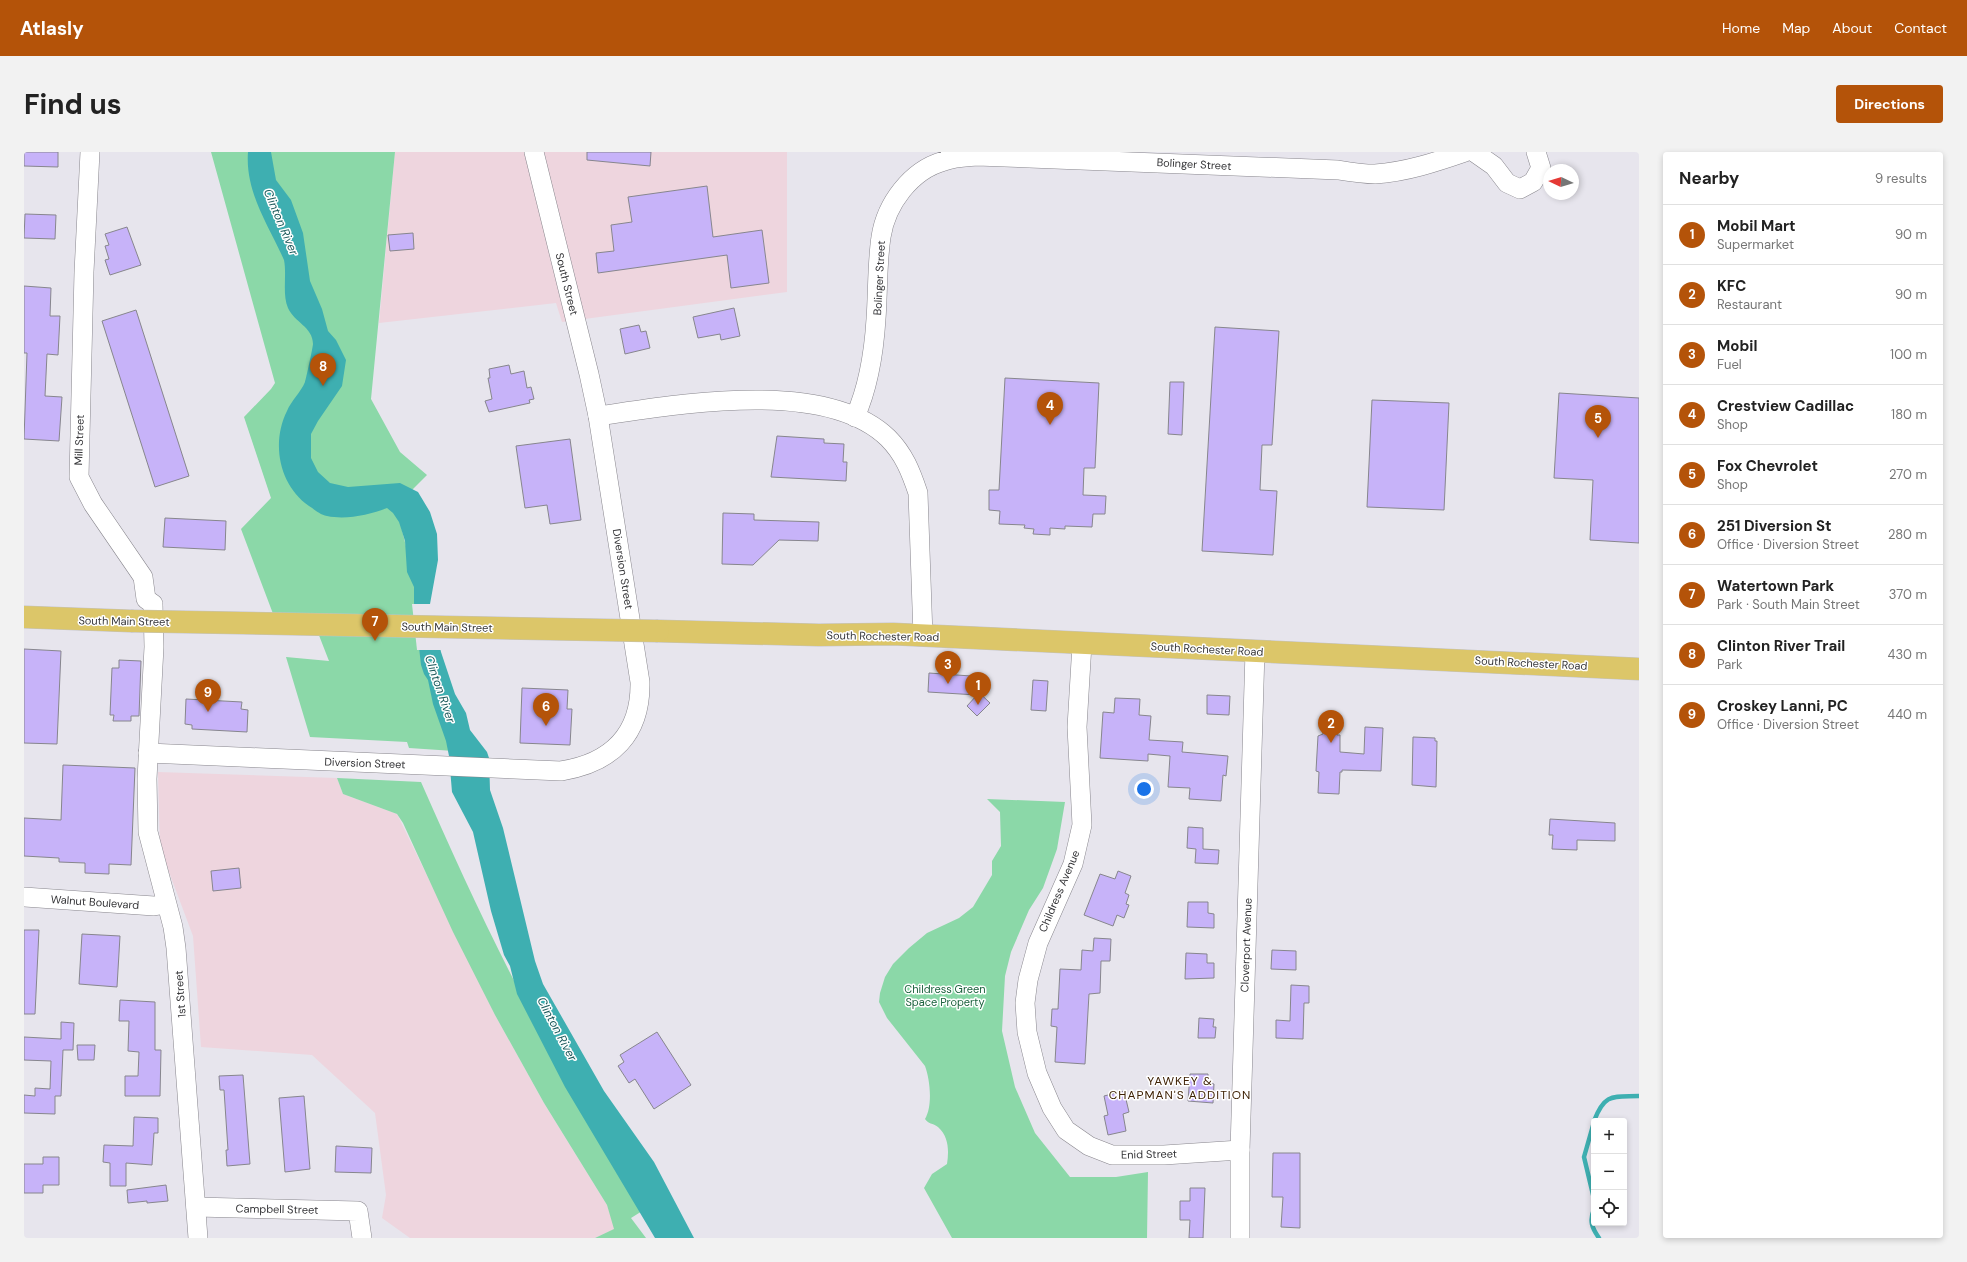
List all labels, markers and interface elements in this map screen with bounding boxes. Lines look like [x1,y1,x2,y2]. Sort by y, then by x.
text: Atlasly [20,16,84,41]
text: Home [1722,19,1760,37]
text: Map [1782,19,1810,37]
text: About [1832,19,1872,37]
text: Contact [1894,19,1947,37]
button: Directions [1836,85,1943,123]
text: Find us [24,86,122,123]
street label: Bolinger Street [1156,155,1232,173]
north arrow [1543,164,1579,200]
text: Nearby [1679,167,1739,189]
text: 9 results [1875,170,1927,187]
water label: Clinton River [260,186,302,258]
text: Mobil Mart [1717,216,1796,236]
text: 1 [1690,226,1694,243]
text: 90 m [1895,226,1927,243]
text: Supermarket [1717,236,1794,253]
street label: Bolinger Street [870,240,888,316]
street label: South Street [552,251,582,317]
text: KFC [1717,276,1746,296]
text: 2 [1688,286,1696,303]
text: 90 m [1895,286,1927,303]
text: Restaurant [1717,296,1782,313]
text: Mobil [1717,336,1757,356]
text: 3 [1688,346,1696,363]
text: 100 m [1890,346,1927,363]
pin: 8 [310,353,336,386]
text: Fuel [1717,356,1742,373]
pin: 4 [1037,392,1063,425]
text: Crestview Cadillac [1717,396,1854,416]
pin: 5 [1585,405,1611,438]
text: 4 [1688,406,1696,423]
text: 180 m [1891,406,1927,423]
street label: Mill Street [71,414,87,466]
text: Shop [1717,416,1748,433]
text: Fox Chevrolet [1717,456,1818,476]
text: 5 [1688,466,1696,483]
text: 270 m [1889,466,1927,483]
text: Shop [1717,476,1748,493]
text: 251 Diversion St [1717,516,1832,536]
text: 6 [1688,526,1696,543]
text: 280 m [1888,526,1927,543]
street label: Diversion Street [610,528,636,610]
text: Office · Diversion Street [1717,536,1859,553]
text: Watertown Park [1717,576,1834,596]
text: 7 [1689,586,1695,603]
text: 370 m [1889,586,1927,603]
text: Park · South Main Street [1717,596,1860,613]
pin: 7 [362,608,388,641]
street label: South Main Street [78,613,170,629]
street label: South Main Street [401,619,493,635]
street label: South Rochester Road [827,628,940,644]
text: Clinton River Trail [1717,636,1845,656]
street label: South Rochester Road [1150,639,1264,659]
text: 8 [1688,646,1696,663]
text: 430 m [1887,646,1927,663]
pin: 3 [935,651,961,684]
water label: Clinton River [421,653,459,725]
street label: South Rochester Road [1474,653,1588,673]
text: Park [1717,656,1743,673]
pin: 1 [965,672,991,705]
pin: 9 [195,679,221,712]
pin: 6 [533,693,559,726]
text: Croskey Lanni, PC [1717,696,1848,716]
text: 9 [1688,706,1696,723]
text: 440 m [1887,706,1927,723]
pin: 2 [1318,710,1344,743]
text: Office · Diversion Street [1717,716,1859,733]
street label: Diversion Street [324,755,406,771]
your location [1134,779,1154,799]
street label: Childress Avenue [1035,848,1083,934]
street label: Walnut Boulevard [50,892,140,912]
street label: Cloverport Avenue [1237,898,1255,992]
street label: 1st Street [171,970,189,1018]
park label: Childress Green Space Property [904,982,986,1009]
water label: Clinton River [533,994,581,1064]
district label: YAWKEY & CHAPMAN'S ADDITION [1109,1073,1251,1103]
map controls [1591,1118,1627,1226]
button: + [1591,1118,1627,1154]
street label: Enid Street [1121,1147,1177,1161]
button: − [1591,1154,1627,1190]
button: locate [1591,1190,1627,1226]
street label: Campbell Street [236,1201,318,1217]

